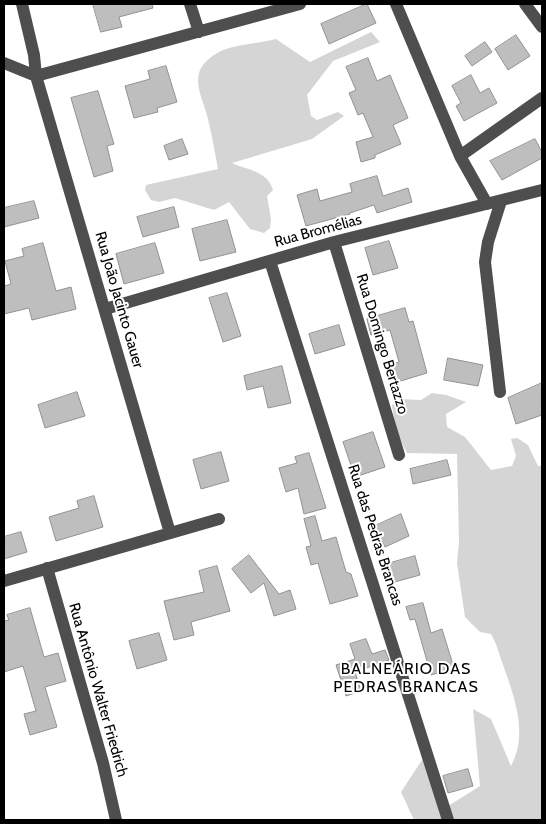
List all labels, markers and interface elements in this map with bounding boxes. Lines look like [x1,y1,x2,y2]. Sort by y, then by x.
street label: Rua Bromélias [272,211,364,251]
street label: Rua João Jacinto Gauer [91,230,147,370]
street label: Rua Domingo Bertazzo [352,272,412,416]
street label: Rua das Pedras Brancas [344,462,406,608]
street label: Rua Antônio Walter Friedrich [65,601,131,779]
district label: BALNEÁRIO DAS PEDRAS BRANCAS [332,659,480,697]

